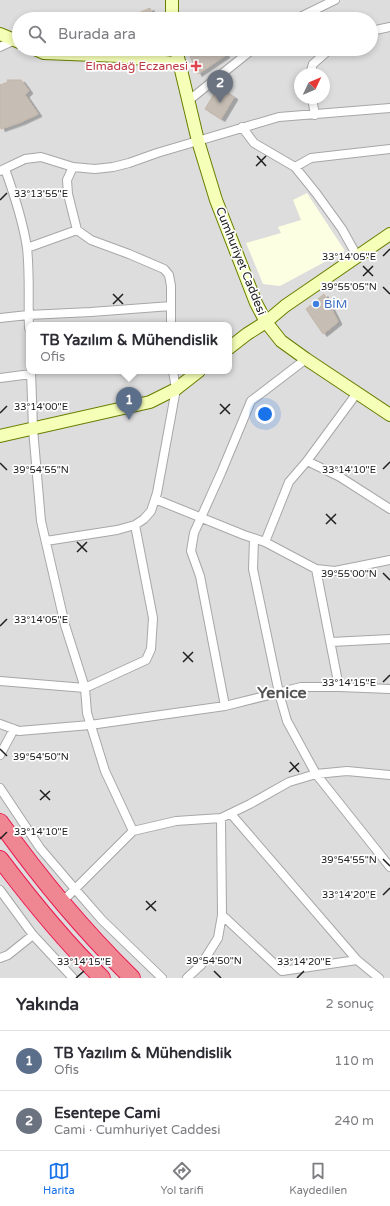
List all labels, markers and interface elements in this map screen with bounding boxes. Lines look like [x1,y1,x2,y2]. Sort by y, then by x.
search box [12,12,378,56]
icon: search [26,23,48,45]
text: Burada ara [58,25,136,43]
place label: Elmadağ Eczanesi [85,59,188,73]
marker: Elmadağ Eczanesi [191,61,201,71]
north arrow [294,68,330,104]
pin: 2 [207,70,233,103]
text: 33°13'55"E [14,188,68,200]
street label: Cumhuriyet Caddesi [213,205,269,317]
text: 33°14'05"E [322,251,376,263]
text: 39°55'05"N [321,281,377,293]
place label: BİM [324,297,347,311]
marker: BİM [311,299,321,309]
popup [26,322,232,374]
text: TB Yazılım & Mühendislik [40,331,218,349]
text: Ofis [40,349,65,365]
pin: 1 [116,387,142,420]
text: 33°14'00"E [14,401,68,413]
your location [255,404,275,424]
text: 39°54'55"N [13,464,69,476]
text: 33°14'10"E [322,464,376,476]
text: 39°55'00"N [321,568,377,580]
text: 33°14'05"E [14,614,68,626]
text: 33°14'15"E [322,677,376,689]
district label: Yenice [257,683,307,703]
text: 39°54'50"N [13,751,69,763]
text: 33°14'10"E [14,826,68,838]
text: 39°54'55"N [321,854,377,866]
text: 33°14'20"E [322,889,376,901]
text: 39°54'50"N [186,955,242,967]
text: 33°14'15"E [57,956,111,968]
text: 33°14'20"E [277,956,331,968]
text: Yakında [16,994,79,1015]
text: 2 sonuç [326,996,374,1012]
text: TB Yazılım & Mühendislik [54,1044,232,1062]
text: 1 [25,1053,33,1069]
text: 110 m [334,1053,374,1069]
text: Ofis [54,1062,79,1078]
text: Esentepe Cami [54,1104,160,1122]
text: 2 [25,1113,33,1129]
text: 240 m [334,1113,374,1129]
text: Cami · Cumhuriyet Caddesi [54,1122,221,1138]
tab: Harita [43,1160,75,1197]
tab: Yol tarifi [161,1160,203,1197]
tab: Kaydedilen [289,1160,347,1197]

